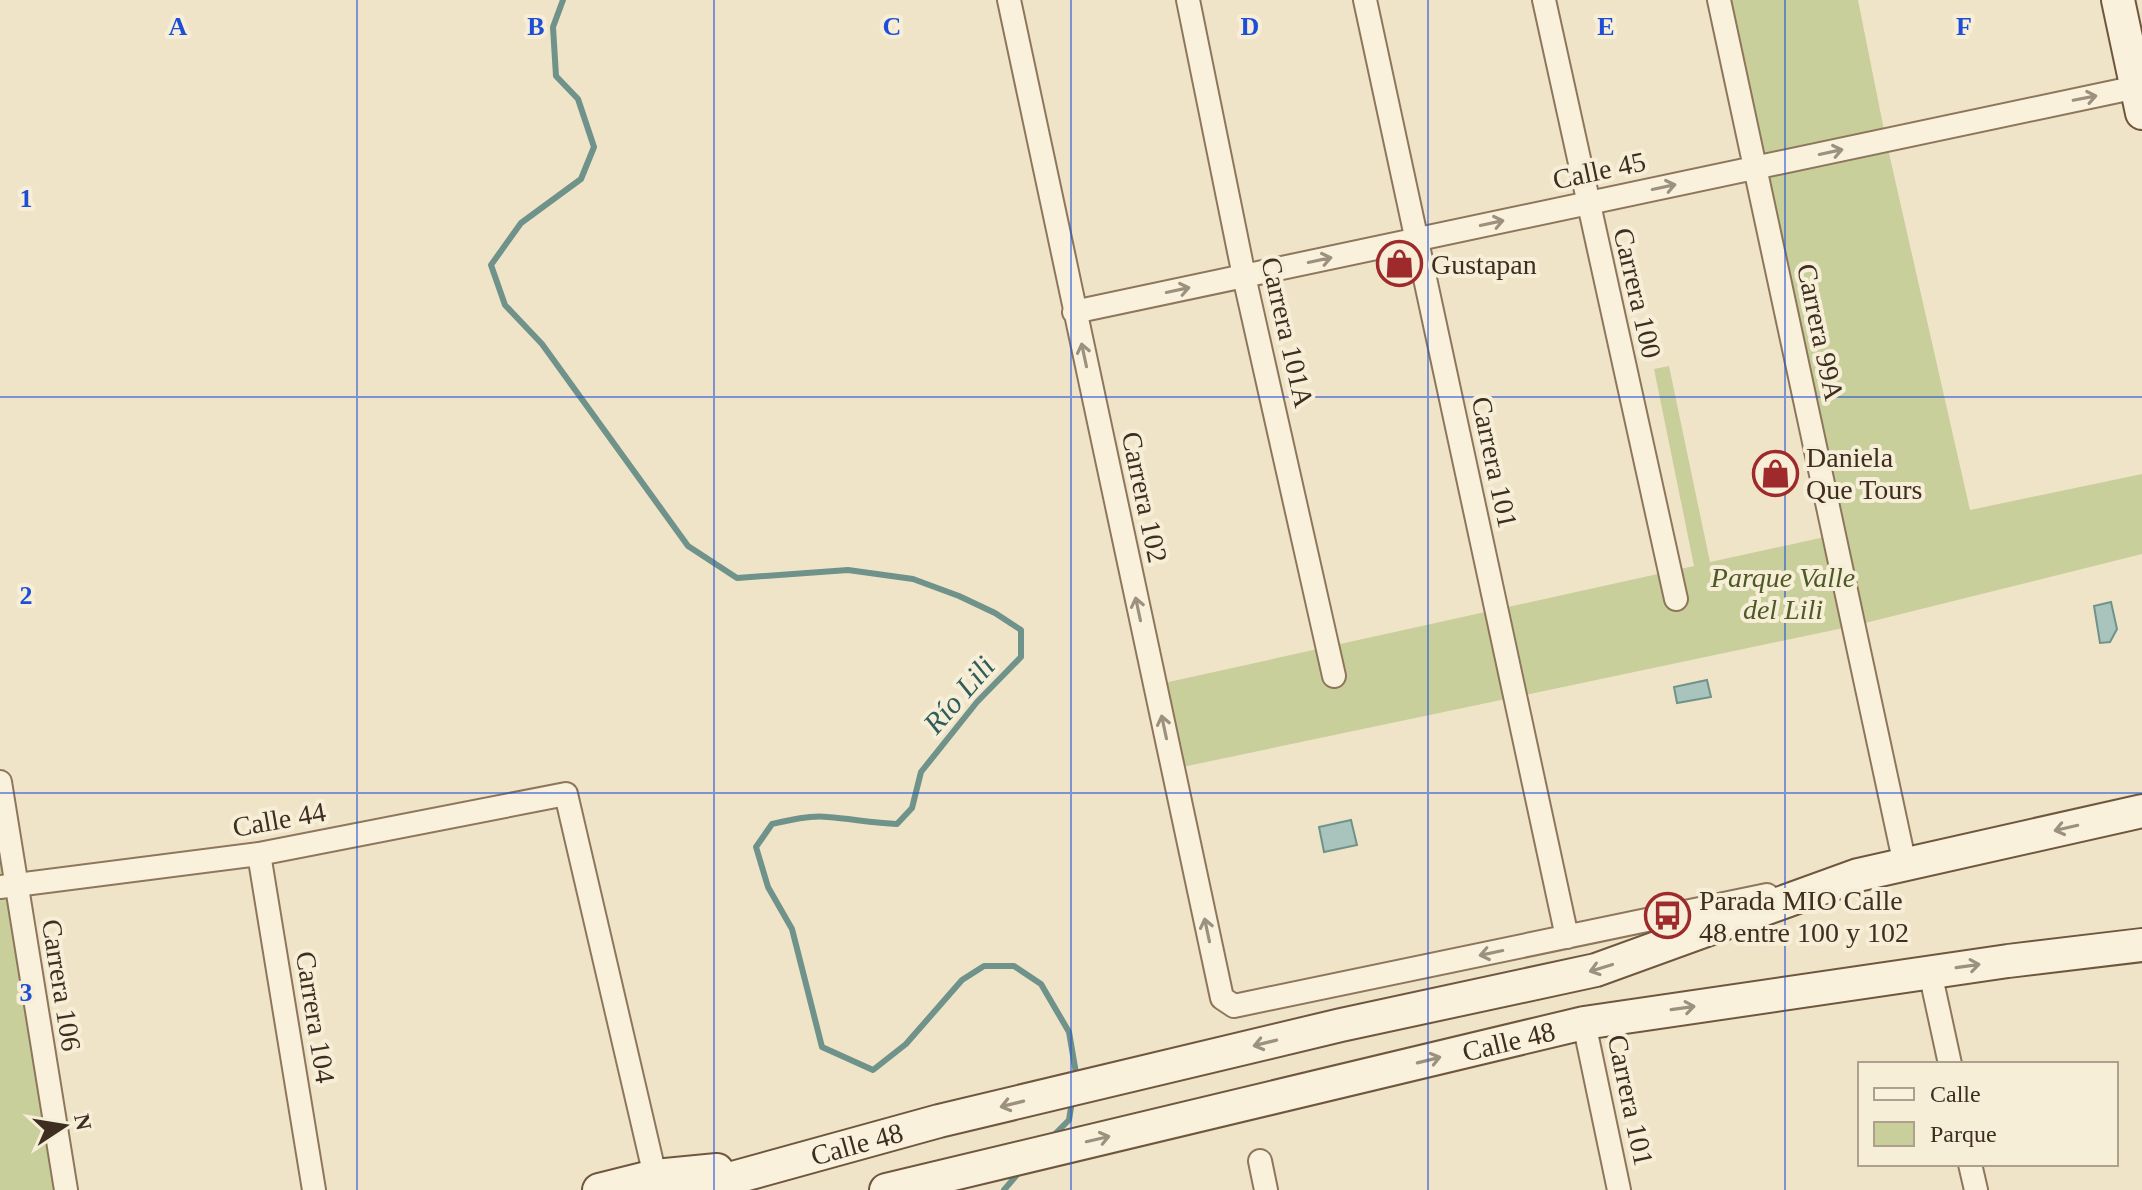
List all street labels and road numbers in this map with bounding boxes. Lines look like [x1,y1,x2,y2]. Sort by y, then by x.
street label: Calle 45 [1550,146,1648,195]
street label: Carrera 100 [1607,225,1668,361]
street label: Carrera 101A [1255,254,1320,411]
street label: Carrera 99A [1791,261,1850,404]
street label: Carrera 101 [1466,394,1523,530]
street label: Carrera 102 [1116,429,1173,565]
street label: Calle 44 [230,796,328,843]
street label: Carrera 106 [36,917,87,1053]
street label: Carrera 104 [290,949,341,1085]
street label: Calle 48 [1459,1016,1558,1068]
street label: Carrera 101 [1602,1032,1659,1168]
street label: Calle 48 [807,1117,906,1172]

